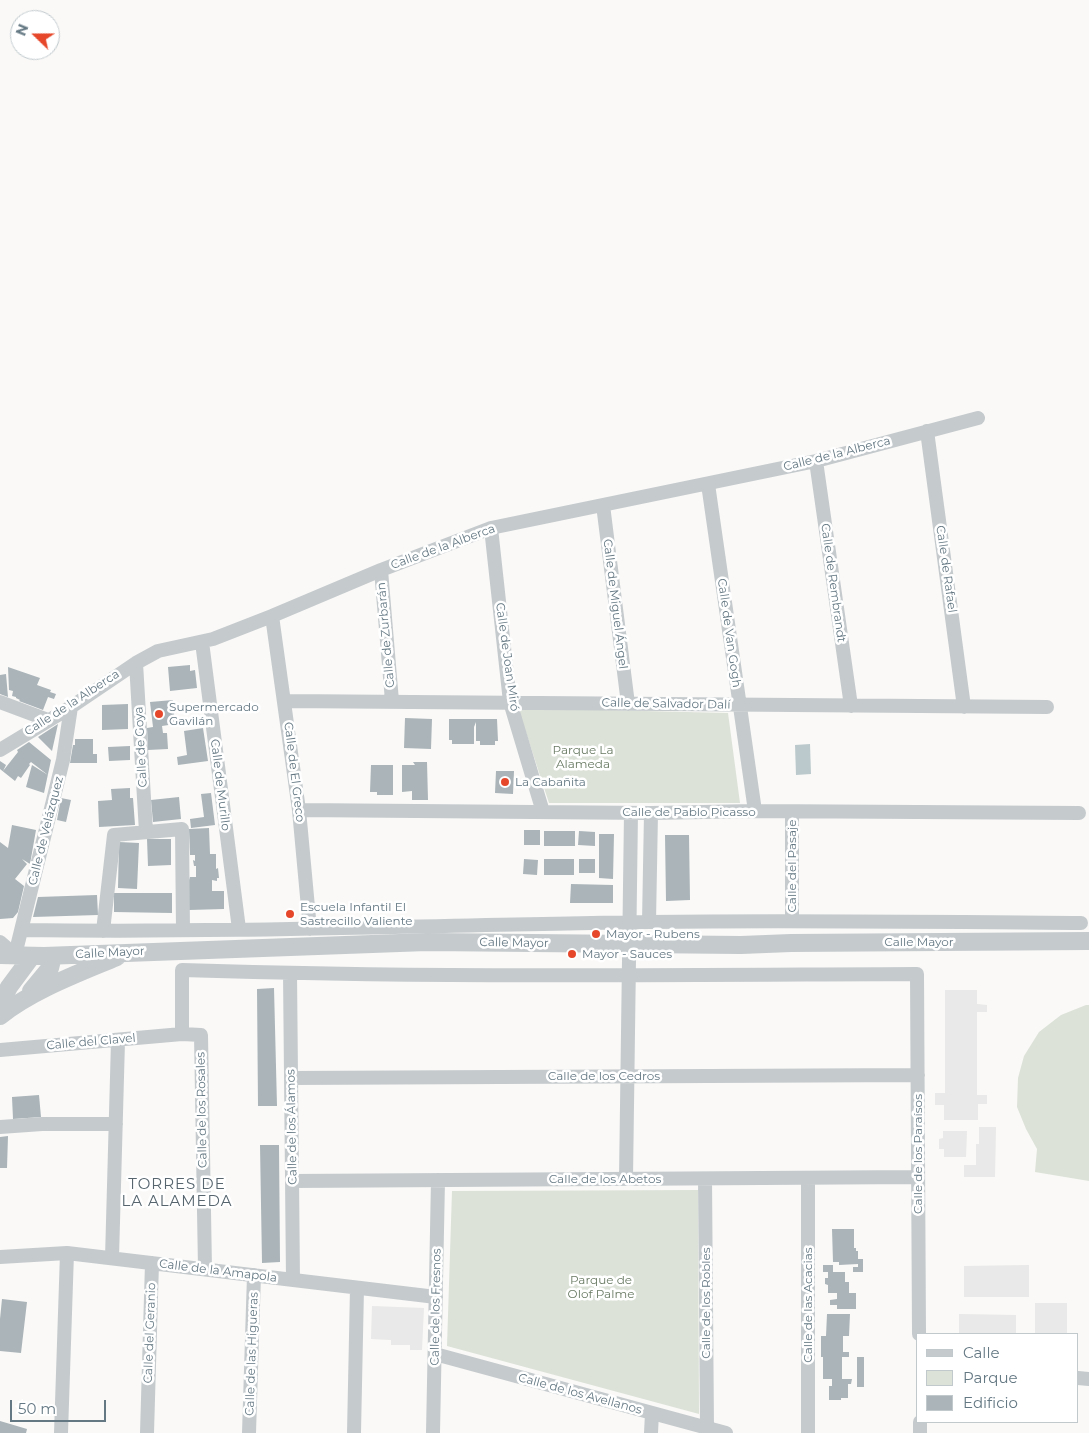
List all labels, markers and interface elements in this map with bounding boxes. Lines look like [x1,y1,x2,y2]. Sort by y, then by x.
north arrow [10,10,60,60]
text: N [12,21,32,38]
street label: Calle de la Alberca [782,434,892,474]
street label: Calle de la Alberca [389,521,497,573]
street label: Calle de Rembrandt [818,523,848,643]
street label: Calle de Rafael [933,524,959,614]
street label: Calle de Miguel Ángel [600,538,630,670]
street label: Calle de Van Gogh [714,578,744,688]
street label: Calle de Zurbarán [374,582,398,688]
street label: Calle de Joan Miró [492,602,522,712]
street label: Calle de la Alberca [22,667,122,739]
street label: Calle de Salvador Dalí [601,696,731,712]
place label: Supermercado Gavilán [169,700,259,728]
street label: Calle de Goya [132,706,150,788]
marker: Supermercado Gavilán [153,708,165,720]
street label: Calle de El Greco [281,721,307,823]
street label: Calle de Murillo [207,738,233,832]
park label: Parque La Alameda [553,743,613,771]
street label: Calle de Velázquez [26,775,66,887]
place label: La Cabañita [515,775,586,789]
marker: La Cabañita [499,776,511,788]
street label: Calle de Pablo Picasso [622,805,756,819]
street label: Calle del Pasaje [785,819,799,913]
place label: Escuela Infantil El Sastrecillo Valiente [300,900,413,928]
marker: Escuela Infantil El Sastrecillo Valiente [284,908,296,920]
place label: Mayor - Rubens [606,927,700,941]
marker: Mayor - Rubens [590,928,602,940]
street label: Calle Mayor [479,935,549,951]
street label: Calle Mayor [884,935,954,949]
street label: Calle Mayor [75,944,145,962]
place label: Mayor - Sauces [582,947,672,961]
marker: Mayor - Sauces [566,948,578,960]
street label: Calle del Clavel [46,1031,136,1053]
street label: Calle de los Rosales [194,1052,210,1168]
street label: Calle de los Álamos [284,1069,300,1185]
street label: Calle de los Cedros [548,1069,660,1083]
street label: Calle de los Paraísos [911,1094,925,1214]
street label: Calle de los Abetos [549,1172,661,1186]
district label: TORRES DE LA ALAMEDA [120,1176,234,1211]
street label: Calle de los Robles [699,1247,713,1359]
street label: Calle de las Acacias [801,1247,815,1363]
street label: Calle de los Fresnos [428,1248,444,1366]
street label: Calle de la Amapola [158,1257,278,1285]
park label: Parque de Olof Palme [568,1273,634,1301]
street label: Calle del Geranio [141,1282,159,1384]
street label: Calle de las Higueras [243,1292,261,1416]
legend [916,1333,1079,1423]
text: Calle [963,1343,1000,1362]
text: Parque [963,1368,1018,1387]
street label: Calle de los Avellanos [517,1371,643,1417]
scale bar [12,1390,109,1422]
text: Edificio [963,1393,1018,1412]
text: 50 m [18,1399,56,1418]

